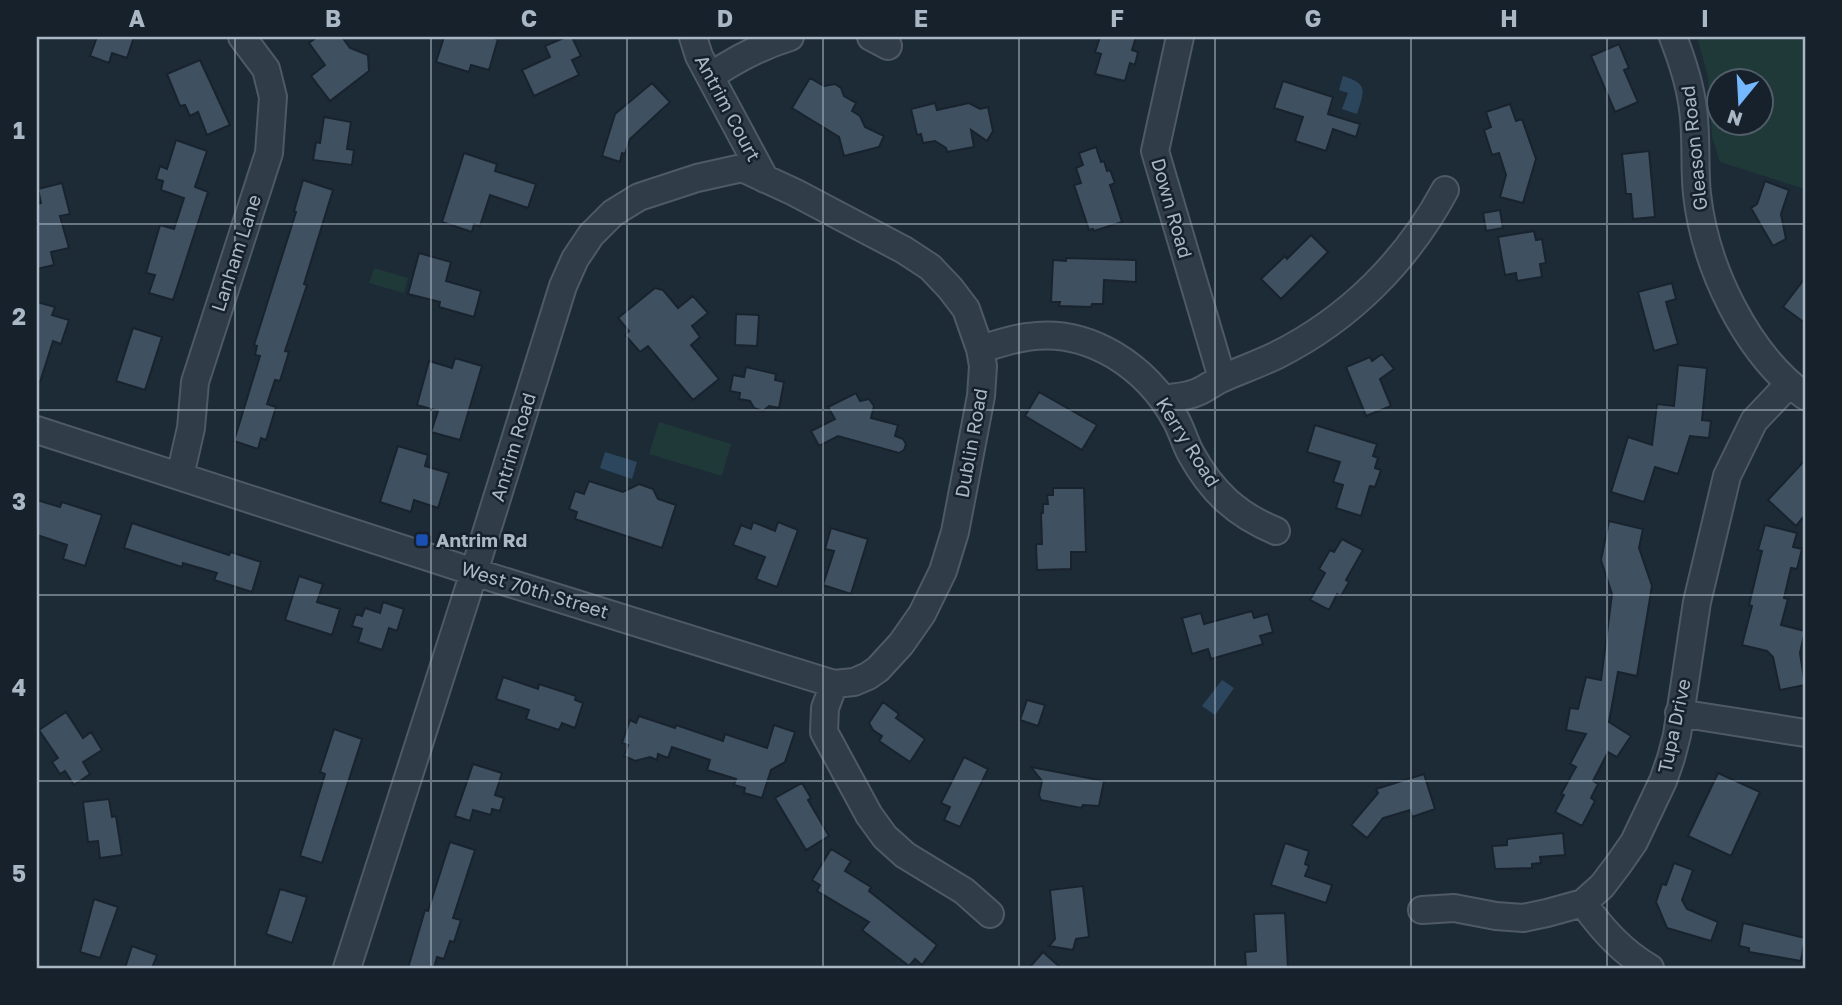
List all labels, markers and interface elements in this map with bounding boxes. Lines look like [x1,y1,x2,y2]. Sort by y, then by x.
text: A [129,4,146,32]
text: B [325,4,341,32]
text: C [521,4,537,32]
text: D [717,4,733,32]
text: E [914,4,928,32]
text: F [1110,4,1124,32]
text: G [1305,4,1321,32]
text: H [1500,4,1518,32]
text: I [1701,4,1709,32]
street label: Antrim Court [691,51,766,165]
north arrow [1706,66,1776,136]
street label: Gleason Road [1676,84,1711,212]
text: N [1724,105,1745,132]
text: 1 [13,116,25,144]
street label: Down Road [1147,155,1198,260]
street label: Lanham Lane [206,191,265,314]
text: 2 [12,302,26,330]
street label: Dublin Road [950,386,991,499]
street label: Antrim Road [485,390,540,504]
street label: Kerry Road [1152,393,1225,491]
text: 3 [12,487,26,515]
place label: Antrim Rd [436,528,527,551]
marker: Antrim Rd [414,532,430,548]
street label: West 70th Street [459,556,612,623]
text: 4 [12,673,26,701]
street label: Tupa Drive [1652,677,1695,775]
text: 5 [12,859,26,887]

